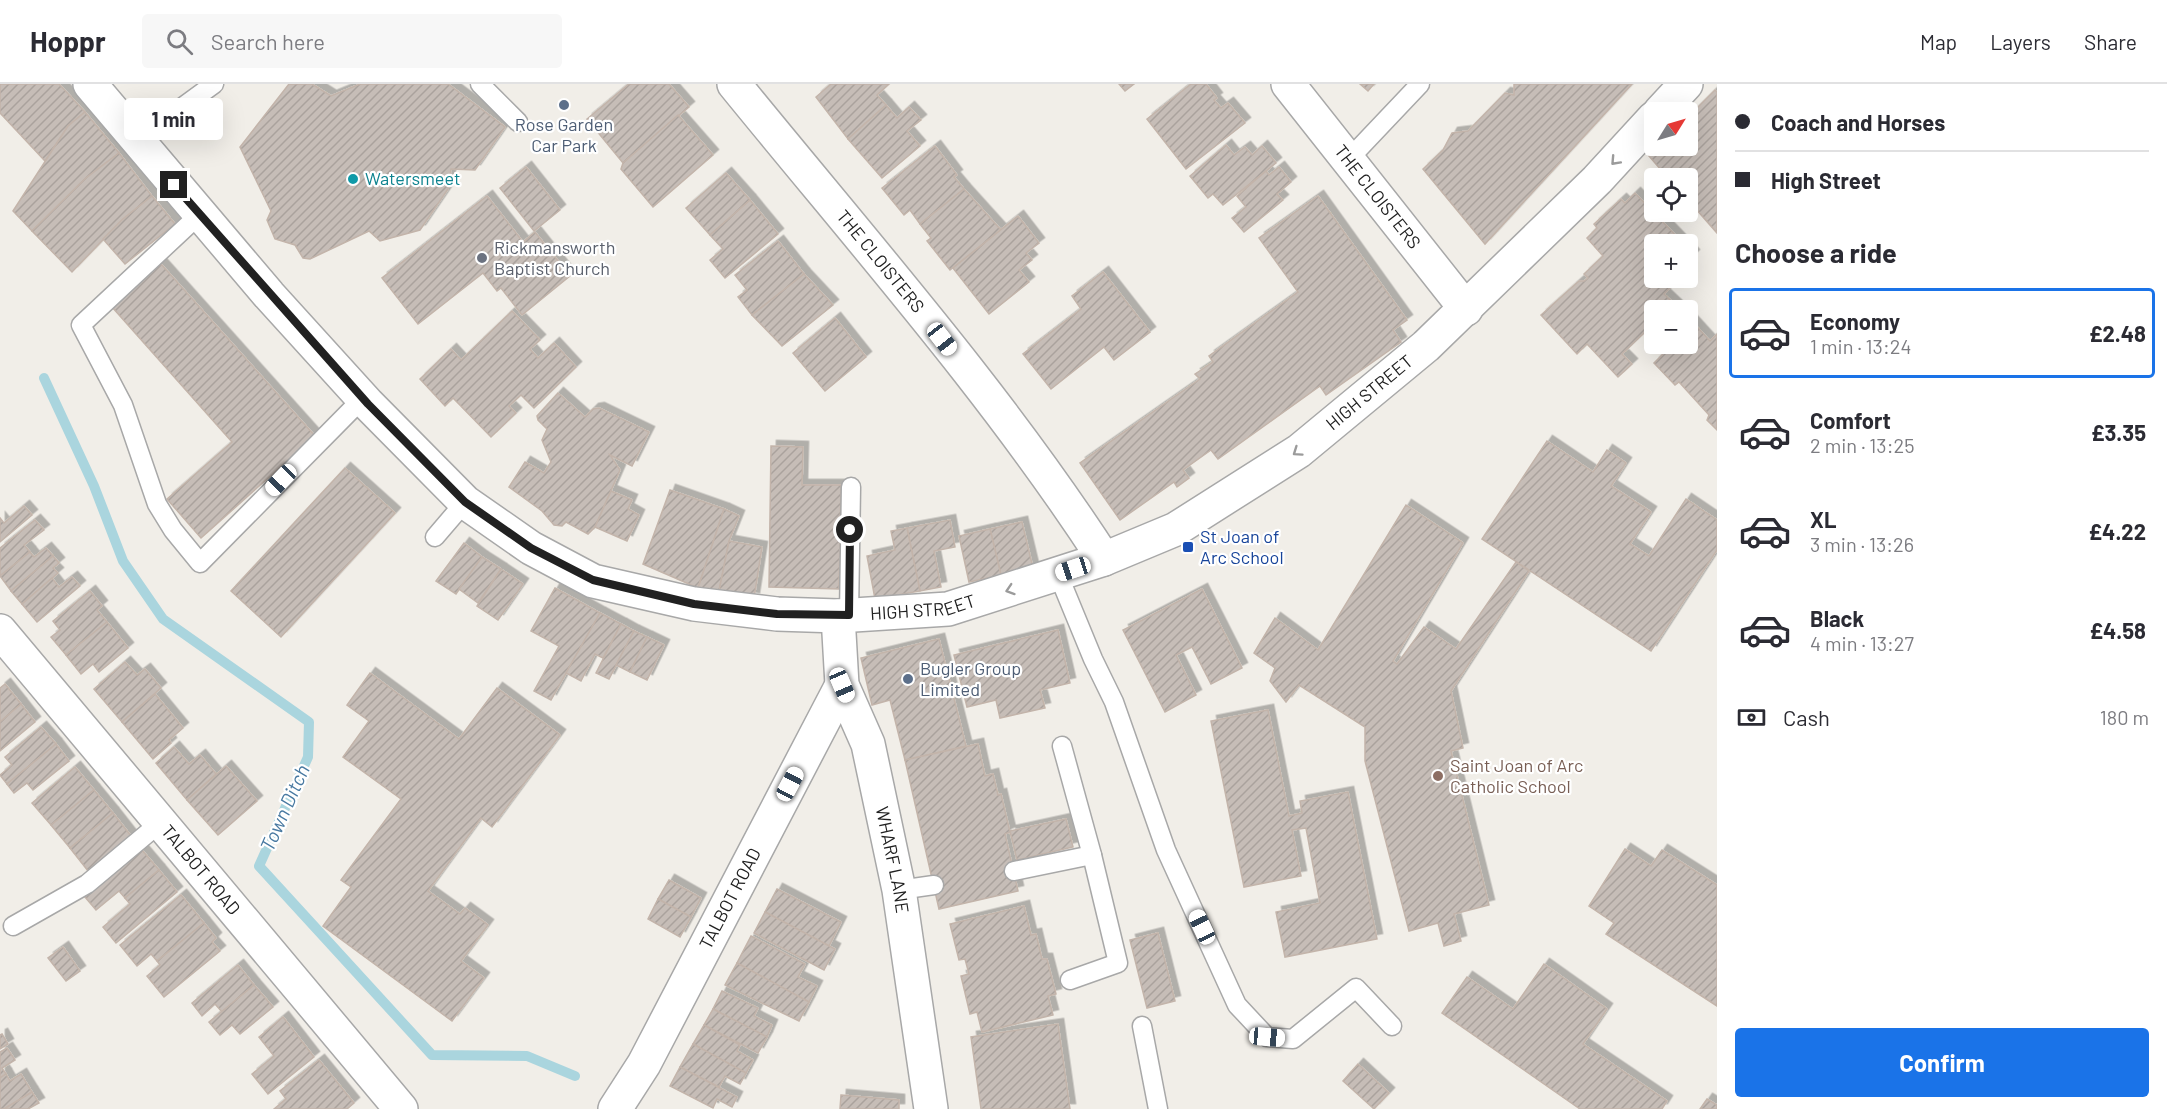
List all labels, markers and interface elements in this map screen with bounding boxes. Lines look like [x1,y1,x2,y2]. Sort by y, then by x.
search box [142,14,562,68]
text: Hoppr [30,24,106,58]
icon: search [163,25,196,58]
text: Search here [211,28,325,54]
text: Map [1920,29,1957,54]
text: Layers [1990,29,2051,54]
text: Share [2084,29,2137,54]
callout: 1 min [124,98,224,140]
marker: Rose Garden Car Park [557,98,571,112]
north arrow [1644,102,1698,156]
map controls [1644,102,1698,354]
text: 1 min [152,107,195,131]
text: Coach and Horses [1771,109,1945,135]
place label: Rose Garden Car Park [515,113,613,156]
street label: THE CLOISTERS [1330,140,1426,253]
one-way arrow [1611,154,1622,165]
place label: Watersmeet [365,167,460,189]
text: High Street [1771,167,1881,193]
button: locate [1644,168,1698,222]
route end [160,171,187,198]
marker: Watersmeet [346,172,360,186]
street label: THE CLOISTERS [832,205,930,317]
button: + [1644,234,1698,288]
place label: Rickmansworth Baptist Church [494,236,615,279]
text: Choose a ride [1735,236,1897,268]
marker: Rickmansworth Baptist Church [475,251,489,265]
button: − [1644,300,1698,354]
icon: car [1738,306,1792,360]
text: Economy [1810,308,1900,334]
car [924,319,960,359]
text: £2.48 [2089,320,2146,346]
text: 1 min · 13:24 [1810,334,1911,358]
street label: HIGH STREET [1321,350,1417,434]
icon: car [1738,405,1792,459]
text: Comfort [1810,407,1891,433]
text: £3.35 [2091,419,2146,445]
text: 2 min · 13:25 [1810,433,1914,457]
one-way arrow [1293,445,1304,456]
car [262,461,300,499]
icon: car [1738,504,1792,558]
text: XL [1810,506,1836,532]
route start [836,516,863,543]
text: £4.22 [2089,518,2146,544]
place label: St Joan of Arc School [1200,525,1284,568]
text: 3 min · 13:26 [1810,532,1914,556]
marker: St Joan of Arc School [1181,540,1195,554]
car [1053,555,1093,583]
one-way arrow [1005,582,1016,595]
street label: HIGH STREET [869,589,978,624]
icon: car [1738,603,1792,657]
text: Black [1810,605,1864,631]
text: £4.58 [2090,617,2146,643]
text: 4 min · 13:27 [1810,631,1914,655]
place label: Bugler Group Limited [920,657,1021,700]
car [827,665,857,705]
marker: Bugler Group Limited [901,672,915,686]
icon: cash [1735,701,1768,734]
text: Cash [1783,704,1830,730]
text: 180 m [2100,705,2149,729]
place label: Saint Joan of Arc Catholic School [1450,754,1583,797]
water label: Town Ditch [254,761,314,855]
car [774,764,806,804]
marker: Saint Joan of Arc Catholic School [1431,769,1445,783]
street label: WHARF LANE [872,804,914,914]
street label: TALBOT ROAD [157,820,245,919]
street label: TALBOT ROAD [694,844,765,952]
car [1186,907,1218,947]
car [1248,1026,1286,1048]
button: Confirm [1735,1028,2149,1097]

